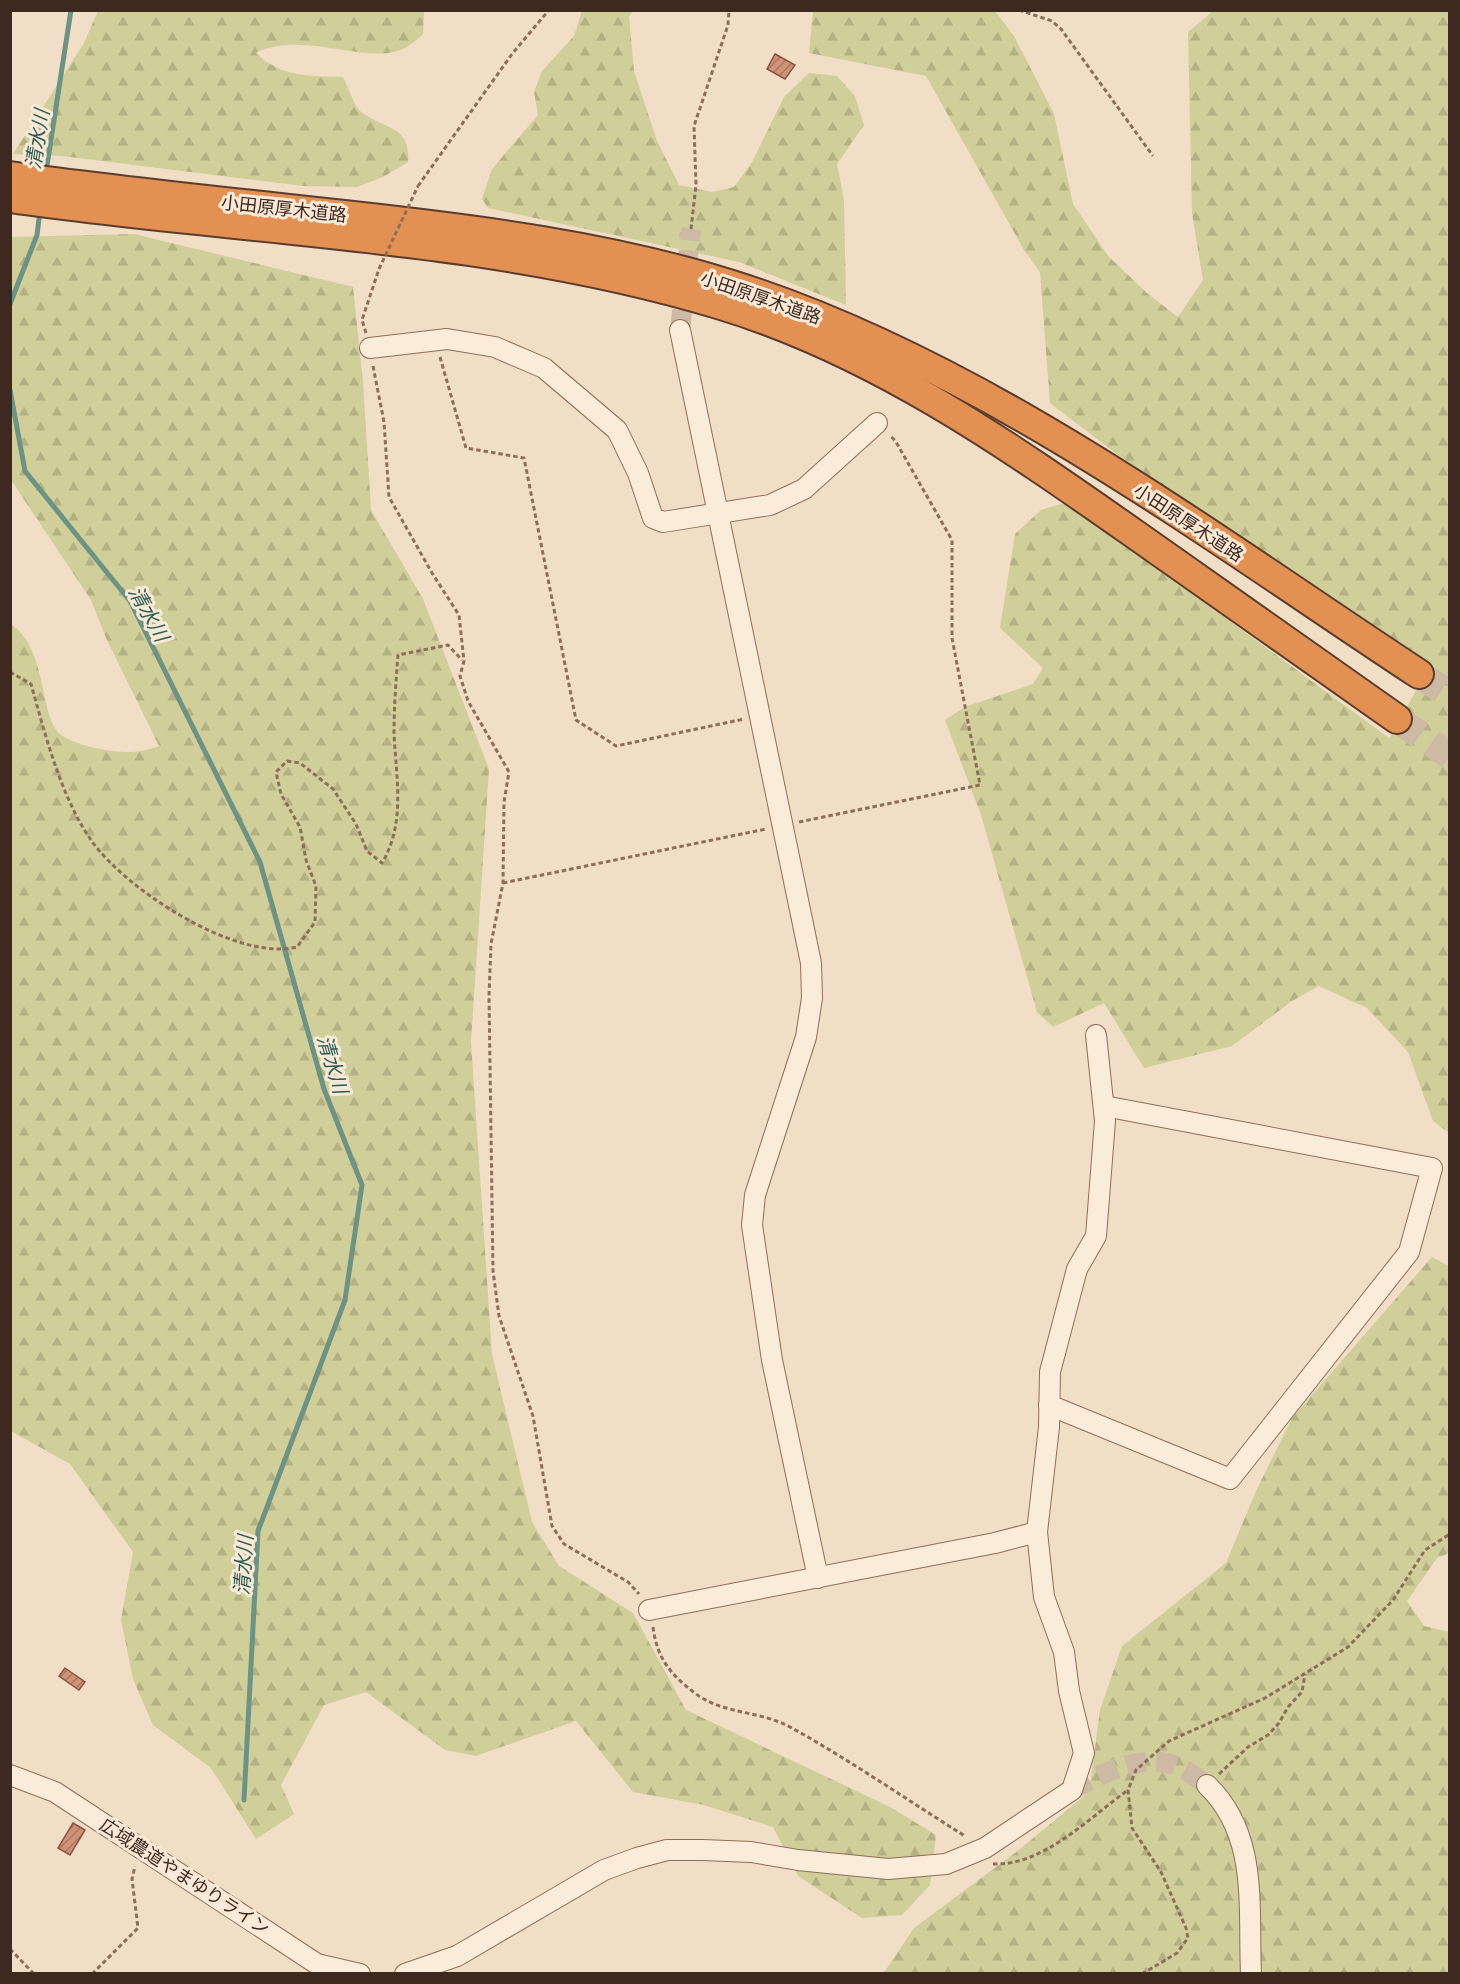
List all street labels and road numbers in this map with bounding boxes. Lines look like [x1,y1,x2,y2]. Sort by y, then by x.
street label: 小田原厚木道路 [220,189,348,227]
street label: 小田原厚木道路 [698,265,824,329]
street label: 小田原厚木道路 [1130,478,1248,566]
street label: 広域農道やまゆりライン [95,1812,275,1940]

